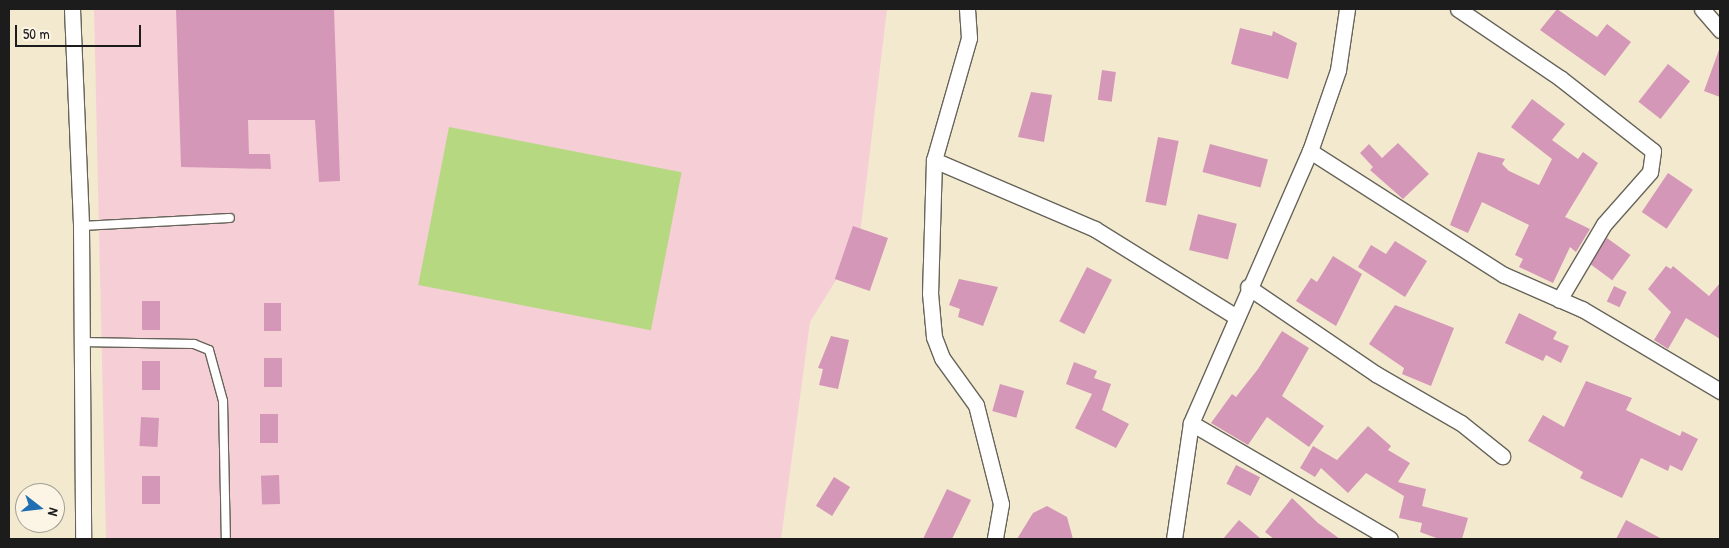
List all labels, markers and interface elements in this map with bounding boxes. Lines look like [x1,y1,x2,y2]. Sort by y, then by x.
scale bar [18,15,144,47]
text: 50 m [23,23,50,44]
north arrow [15,483,65,533]
text: N [44,506,64,518]

